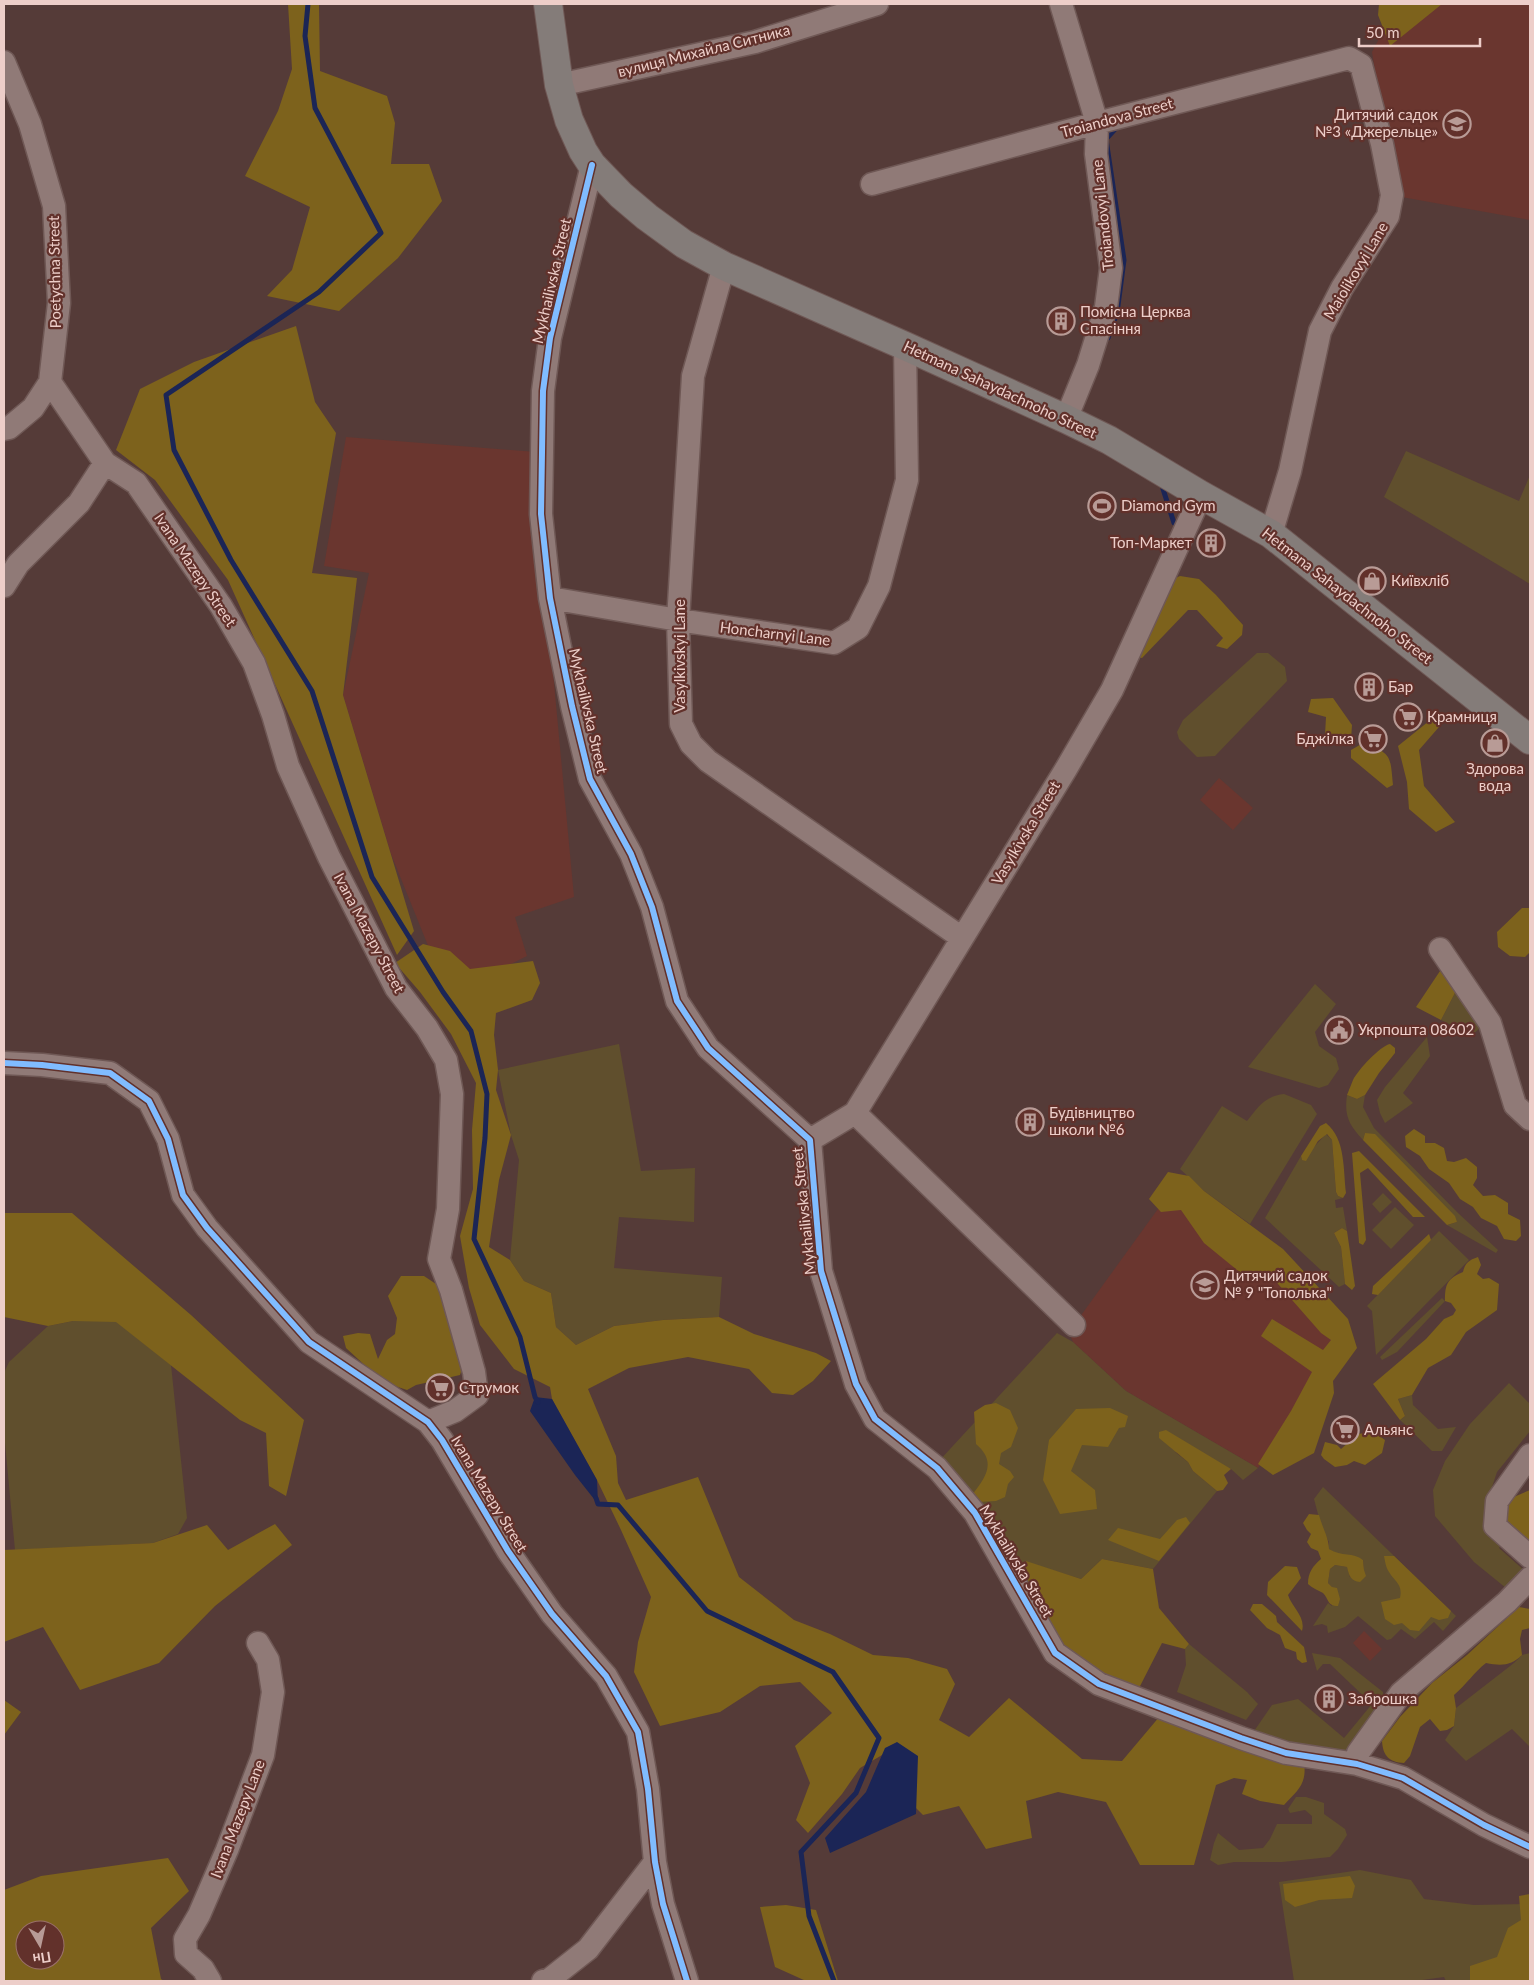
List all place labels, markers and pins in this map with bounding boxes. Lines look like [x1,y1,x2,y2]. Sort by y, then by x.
place label: Дитячий садок №3 «Джерельце» [1315,105,1438,140]
school or university icon: Дитячий садок №3 «Джерельце» [1442,109,1472,139]
place label: Помісна Церква Спасіння [1080,302,1191,337]
building icon: Помісна Церква Спасіння [1046,306,1076,336]
sports icon: Diamond Gym [1087,491,1117,521]
place label: Diamond Gym [1121,496,1216,514]
building icon: Топ-Маркет [1196,528,1226,558]
place label: Топ-Маркет [1110,533,1192,551]
shop icon: Київхліб [1357,566,1387,596]
place label: Київхліб [1391,571,1449,589]
building icon: Бар [1354,672,1384,702]
place label: Бар [1388,677,1413,695]
supermarket icon: Крамниця [1393,702,1423,732]
place label: Крамниця [1427,707,1497,725]
supermarket icon: Бджілка [1358,724,1388,754]
shop icon: Здорова вода [1480,728,1510,758]
place label: Бджілка [1296,729,1354,747]
place label: Здорова вода [1466,759,1524,794]
public building icon: Укрпошта 08602 [1324,1015,1354,1045]
place label: Укрпошта 08602 [1358,1020,1474,1038]
place label: Будівництво школи №6 [1049,1103,1135,1138]
building icon: Будівництво школи №6 [1015,1107,1045,1137]
place label: Дитячий садок № 9 "Тополька" [1224,1266,1332,1301]
school or university icon: Дитячий садок № 9 "Тополька" [1190,1270,1220,1300]
supermarket icon: Струмок [425,1373,455,1403]
place label: Струмок [459,1378,519,1396]
supermarket icon: Альянс [1330,1415,1360,1445]
place label: Альянс [1364,1420,1413,1438]
building icon: Заброшка [1314,1684,1344,1714]
place label: Заброшка [1348,1689,1417,1707]

